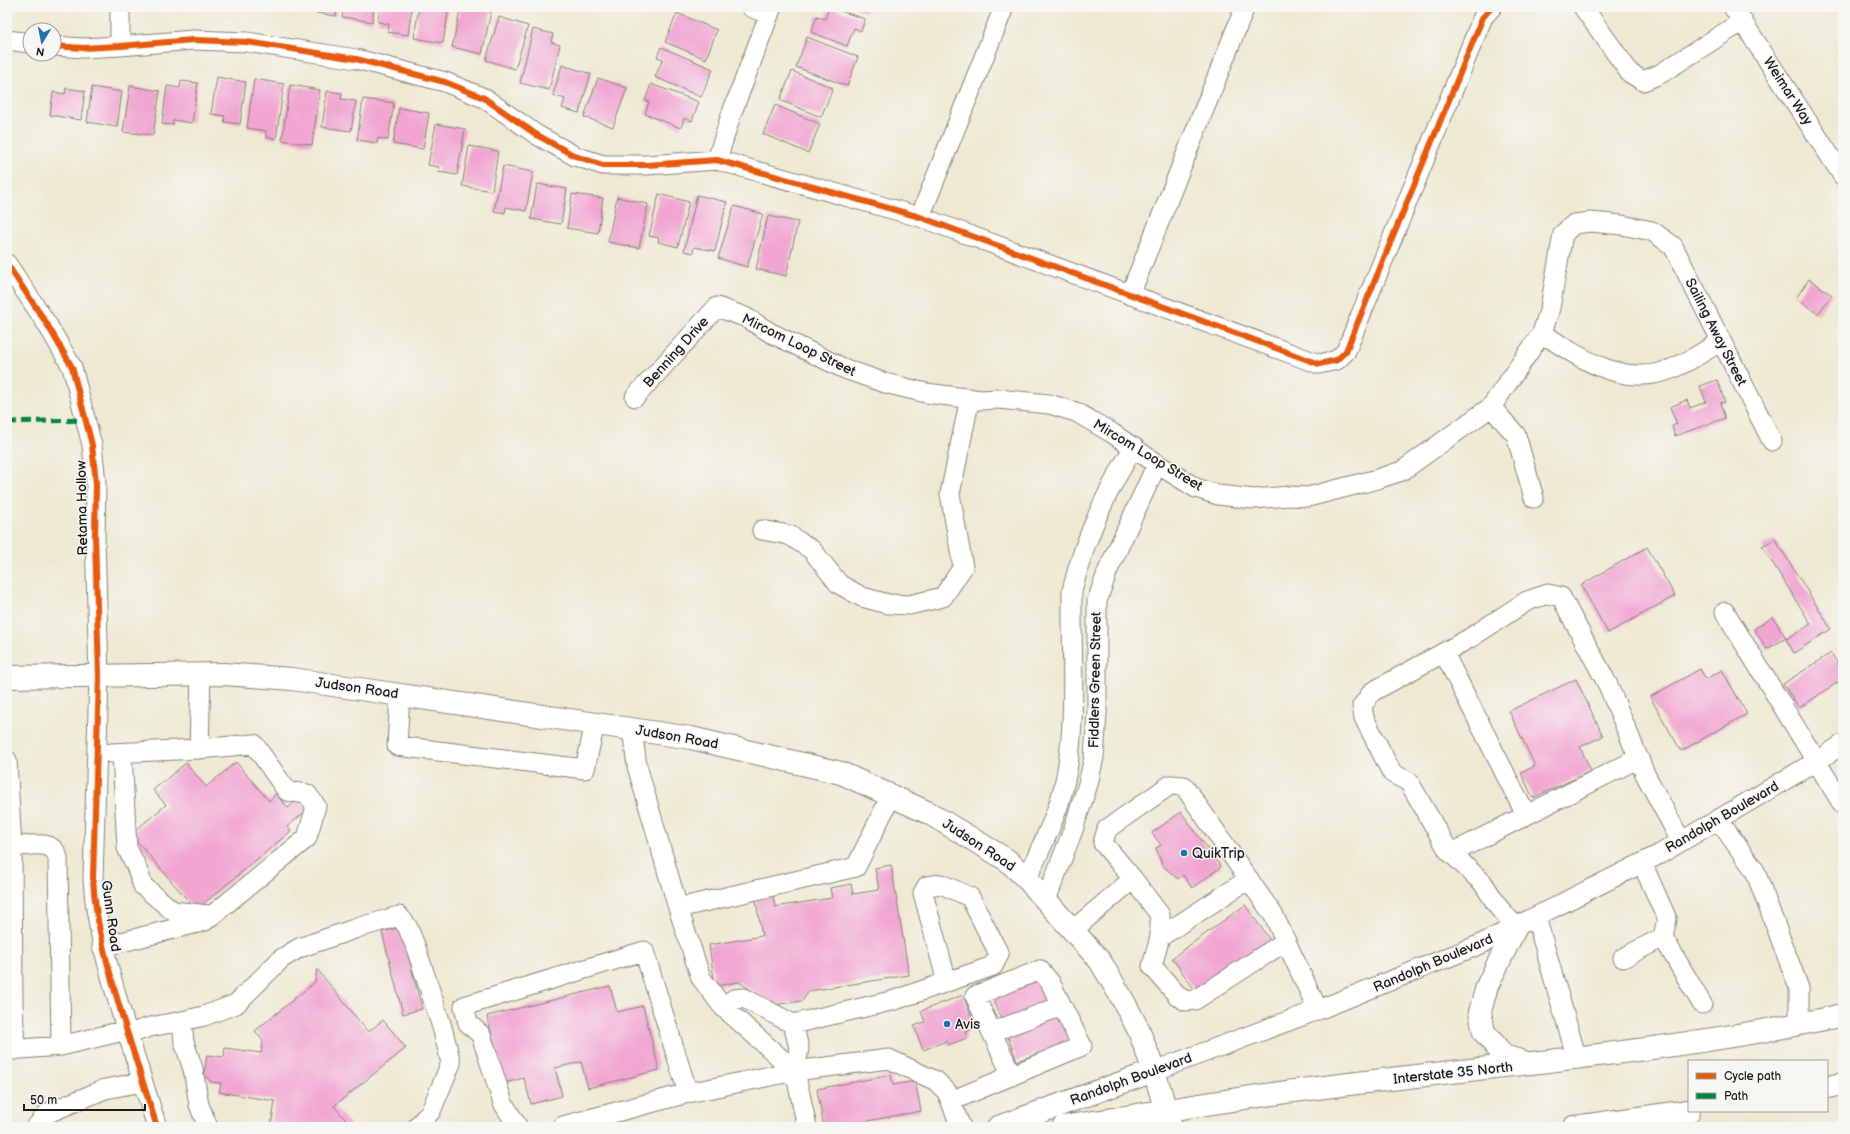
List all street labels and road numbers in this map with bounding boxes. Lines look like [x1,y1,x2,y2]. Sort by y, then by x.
street label: Weimar Way [1760,54,1817,129]
street label: Sailing Away Street [1681,275,1751,389]
street label: Mircom Loop Street [739,310,859,380]
street label: Benning Drive [640,313,712,391]
street label: Mircom Loop Street [1090,416,1206,495]
street label: Retama Hollow [73,460,91,556]
street label: Fiddlers Green Street [1085,611,1105,748]
street label: Judson Road [314,674,400,702]
street label: Judson Road [634,721,720,753]
street label: Randolph Boulevard [1662,778,1782,856]
street label: Judson Road [939,815,1019,875]
street label: Gunn Road [98,879,124,953]
street label: Randolph Boulevard [1371,930,1495,996]
street label: Randolph Boulevard [1068,1049,1194,1109]
street label: Interstate 35 North [1392,1058,1514,1088]

